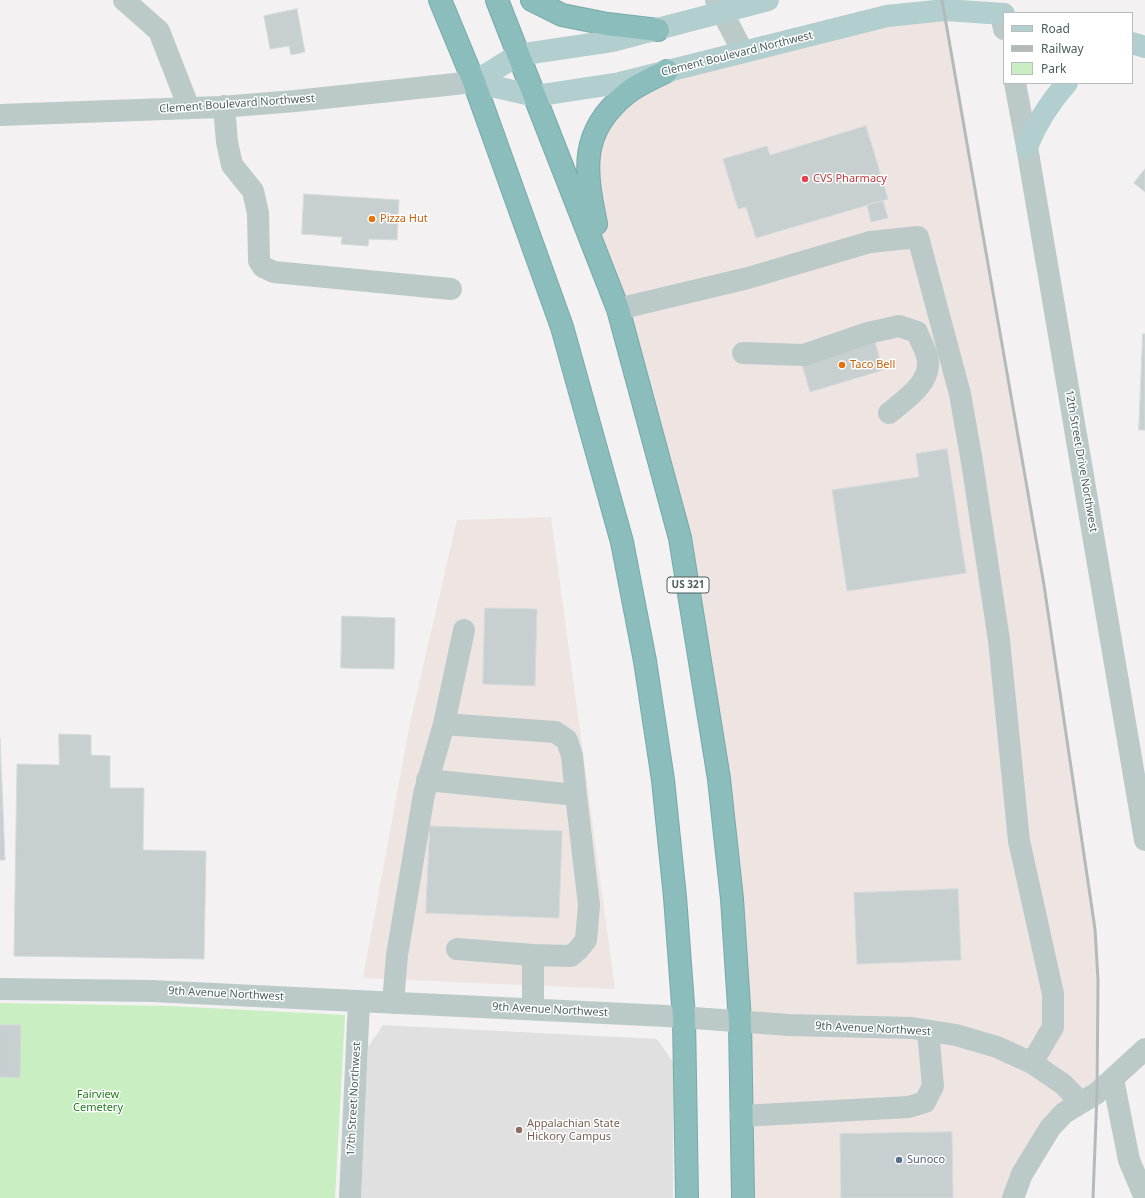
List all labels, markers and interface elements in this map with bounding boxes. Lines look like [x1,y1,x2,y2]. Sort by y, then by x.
legend [1003,12,1133,84]
text: Road [1041,20,1070,37]
street label: Clement Boulevard Northwest [660,29,814,79]
text: Railway [1041,40,1084,57]
text: Park [1041,60,1066,77]
street label: Clement Boulevard Northwest [159,92,315,116]
place label: CVS Pharmacy [813,172,887,186]
marker: CVS Pharmacy [800,174,810,184]
place label: Pizza Hut [380,212,428,226]
marker: Pizza Hut [367,214,377,224]
place label: Taco Bell [850,358,895,372]
marker: Taco Bell [837,360,847,370]
street label: 12th Street Drive Northwest [1062,389,1100,533]
road number: US 321 [667,577,709,593]
street label: 9th Avenue Northwest [168,984,284,1004]
street label: 9th Avenue Northwest [492,1000,608,1020]
street label: 9th Avenue Northwest [815,1019,931,1039]
street label: 17th Street Northwest [344,1042,364,1156]
park label: Fairview Cemetery [73,1088,123,1114]
place label: Appalachian State Hickory Campus [527,1117,620,1143]
marker: Appalachian State Hickory Campus [514,1125,524,1135]
place label: Sunoco [907,1153,945,1167]
marker: Sunoco [894,1155,904,1165]

